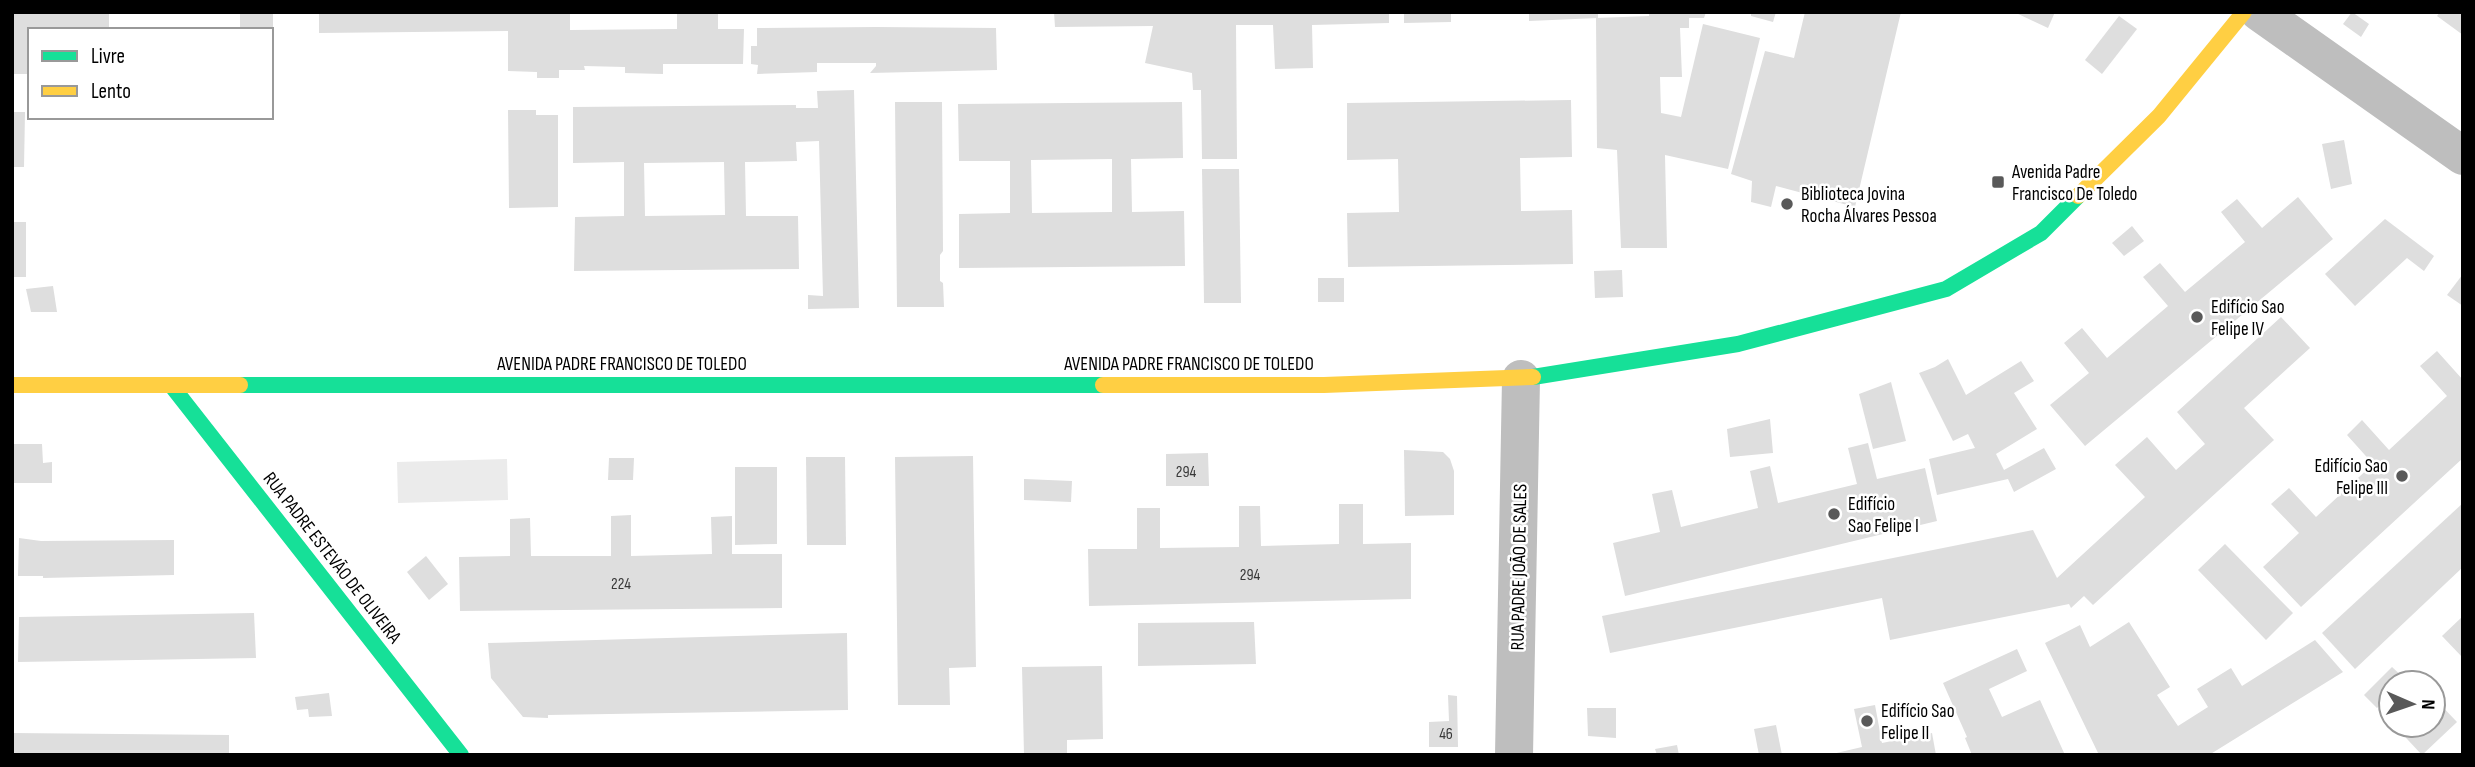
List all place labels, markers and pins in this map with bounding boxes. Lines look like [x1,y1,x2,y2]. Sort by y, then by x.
place label: Avenida Padre Francisco De Toledo [2011,161,2138,206]
marker: Avenida Padre Francisco De Toledo [1990,174,2006,190]
place label: Biblioteca Jovina Rocha Álvares Pessoa [1801,183,1937,228]
marker: Biblioteca Jovina Rocha Álvares Pessoa [1779,196,1795,212]
place label: Edifício Sao Felipe IV [2211,296,2285,341]
marker: Edifício Sao Felipe IV [2189,309,2205,325]
place label: Edifício Sao Felipe III [2314,455,2388,500]
marker: Edifício Sao Felipe III [2394,468,2410,484]
place label: Edifício Sao Felipe I [1848,493,1919,538]
marker: Edifício Sao Felipe I [1826,506,1842,522]
place label: Edifício Sao Felipe II [1881,700,1955,745]
marker: Edifício Sao Felipe II [1859,713,1875,729]

